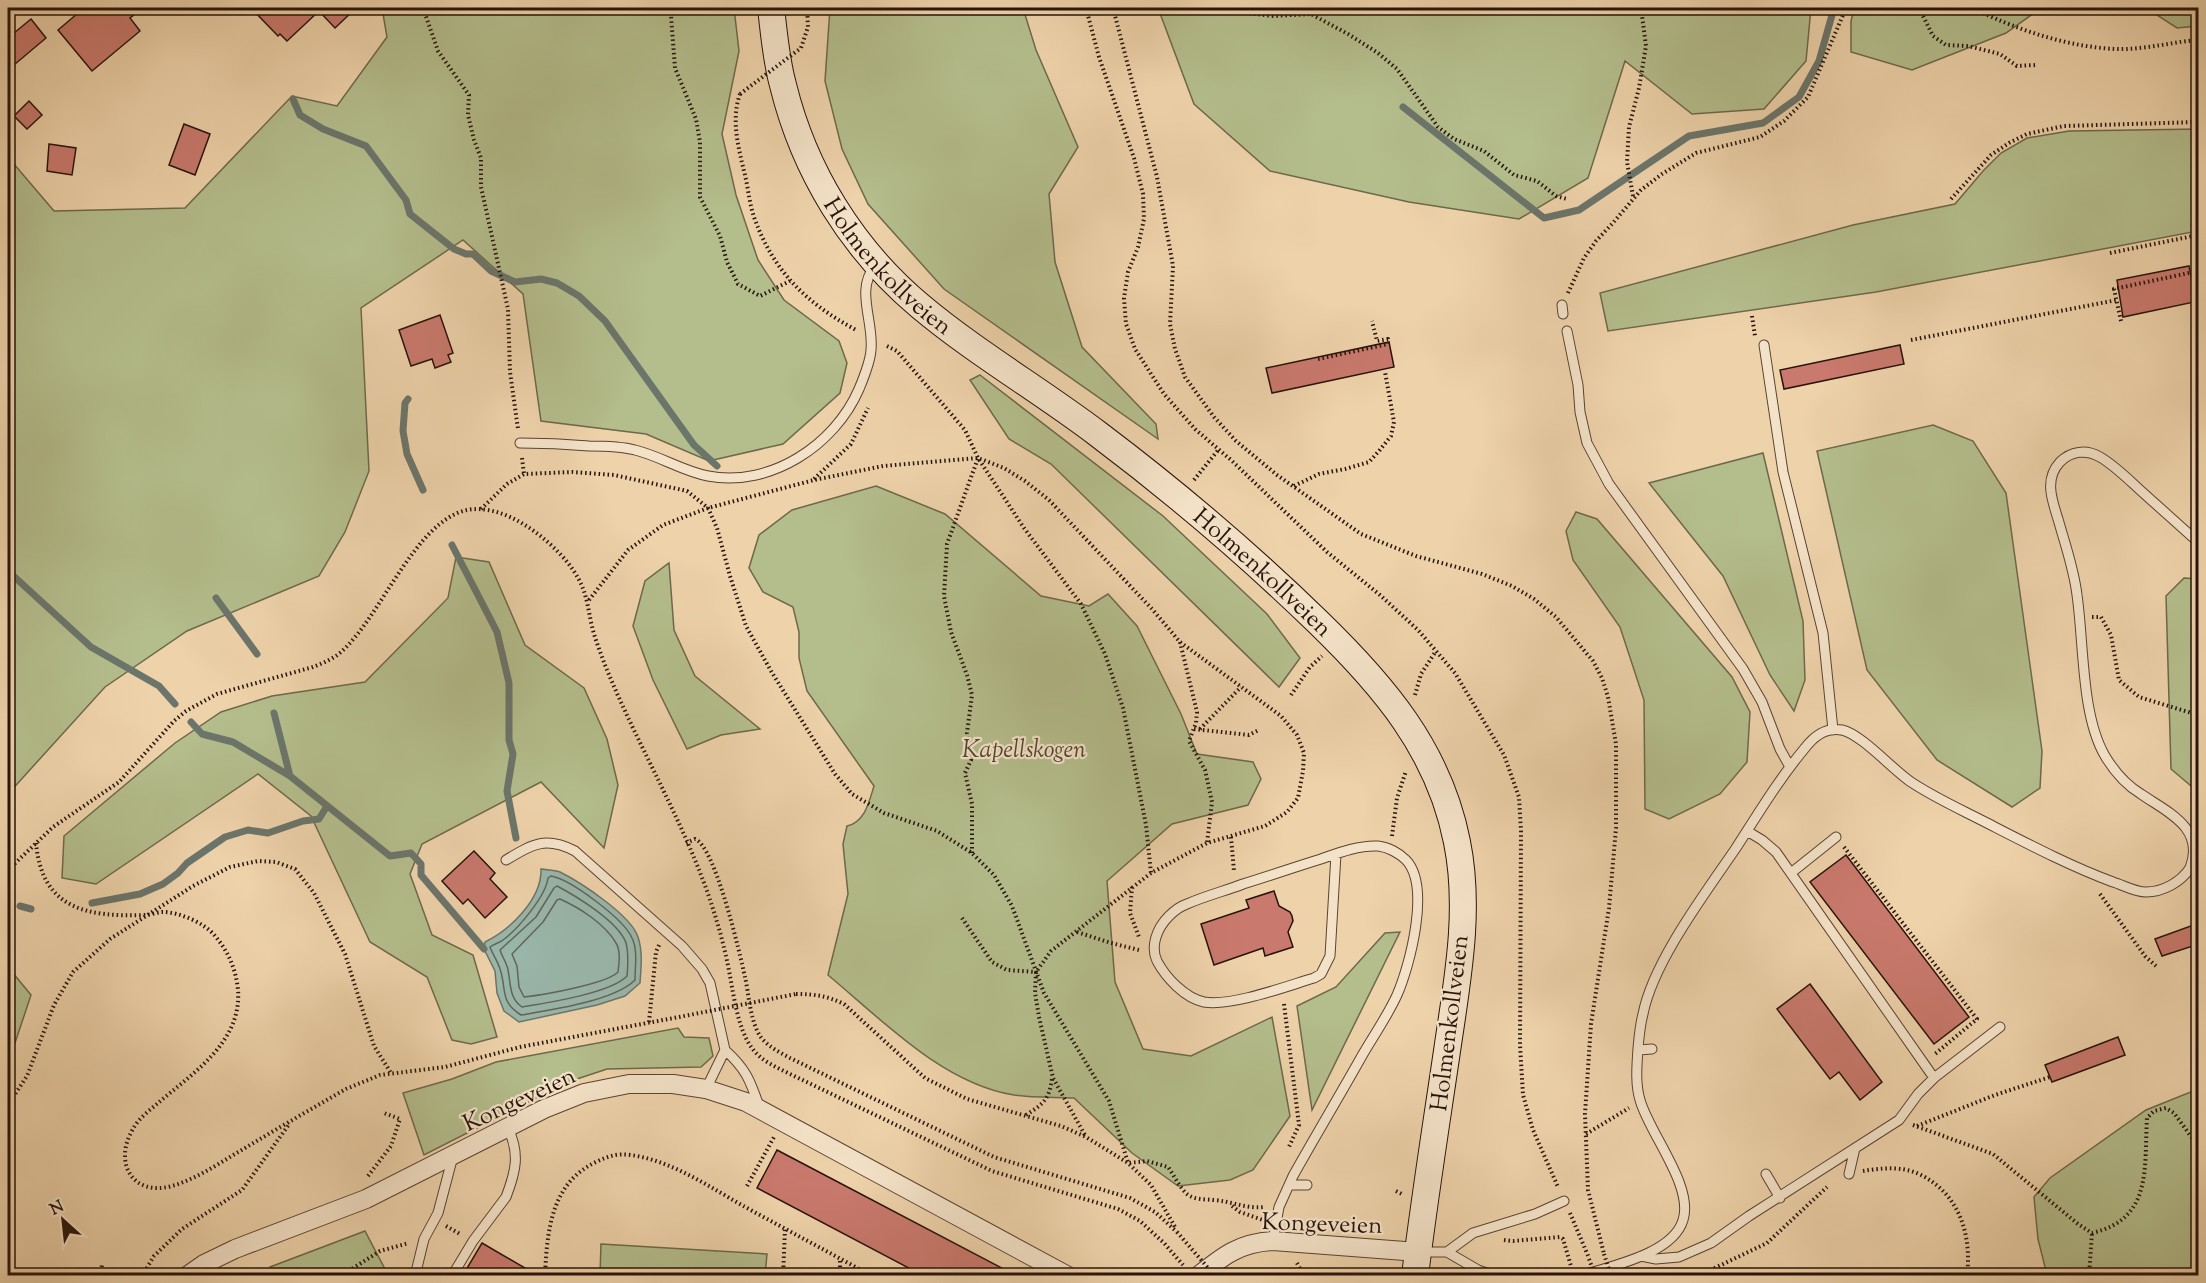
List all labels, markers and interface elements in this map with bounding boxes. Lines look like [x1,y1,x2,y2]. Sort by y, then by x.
street label: Holmenkollveien [814,192,958,344]
street label: Holmenkollveien [1185,501,1339,646]
park label: Kapellskogen [962,734,1086,768]
street label: Holmenkollveien [1423,933,1479,1113]
street label: Kongeveien [458,1060,582,1142]
north arrow [33,1190,93,1250]
text: N [46,1196,68,1222]
street label: Kongeveien [1261,1206,1383,1244]

